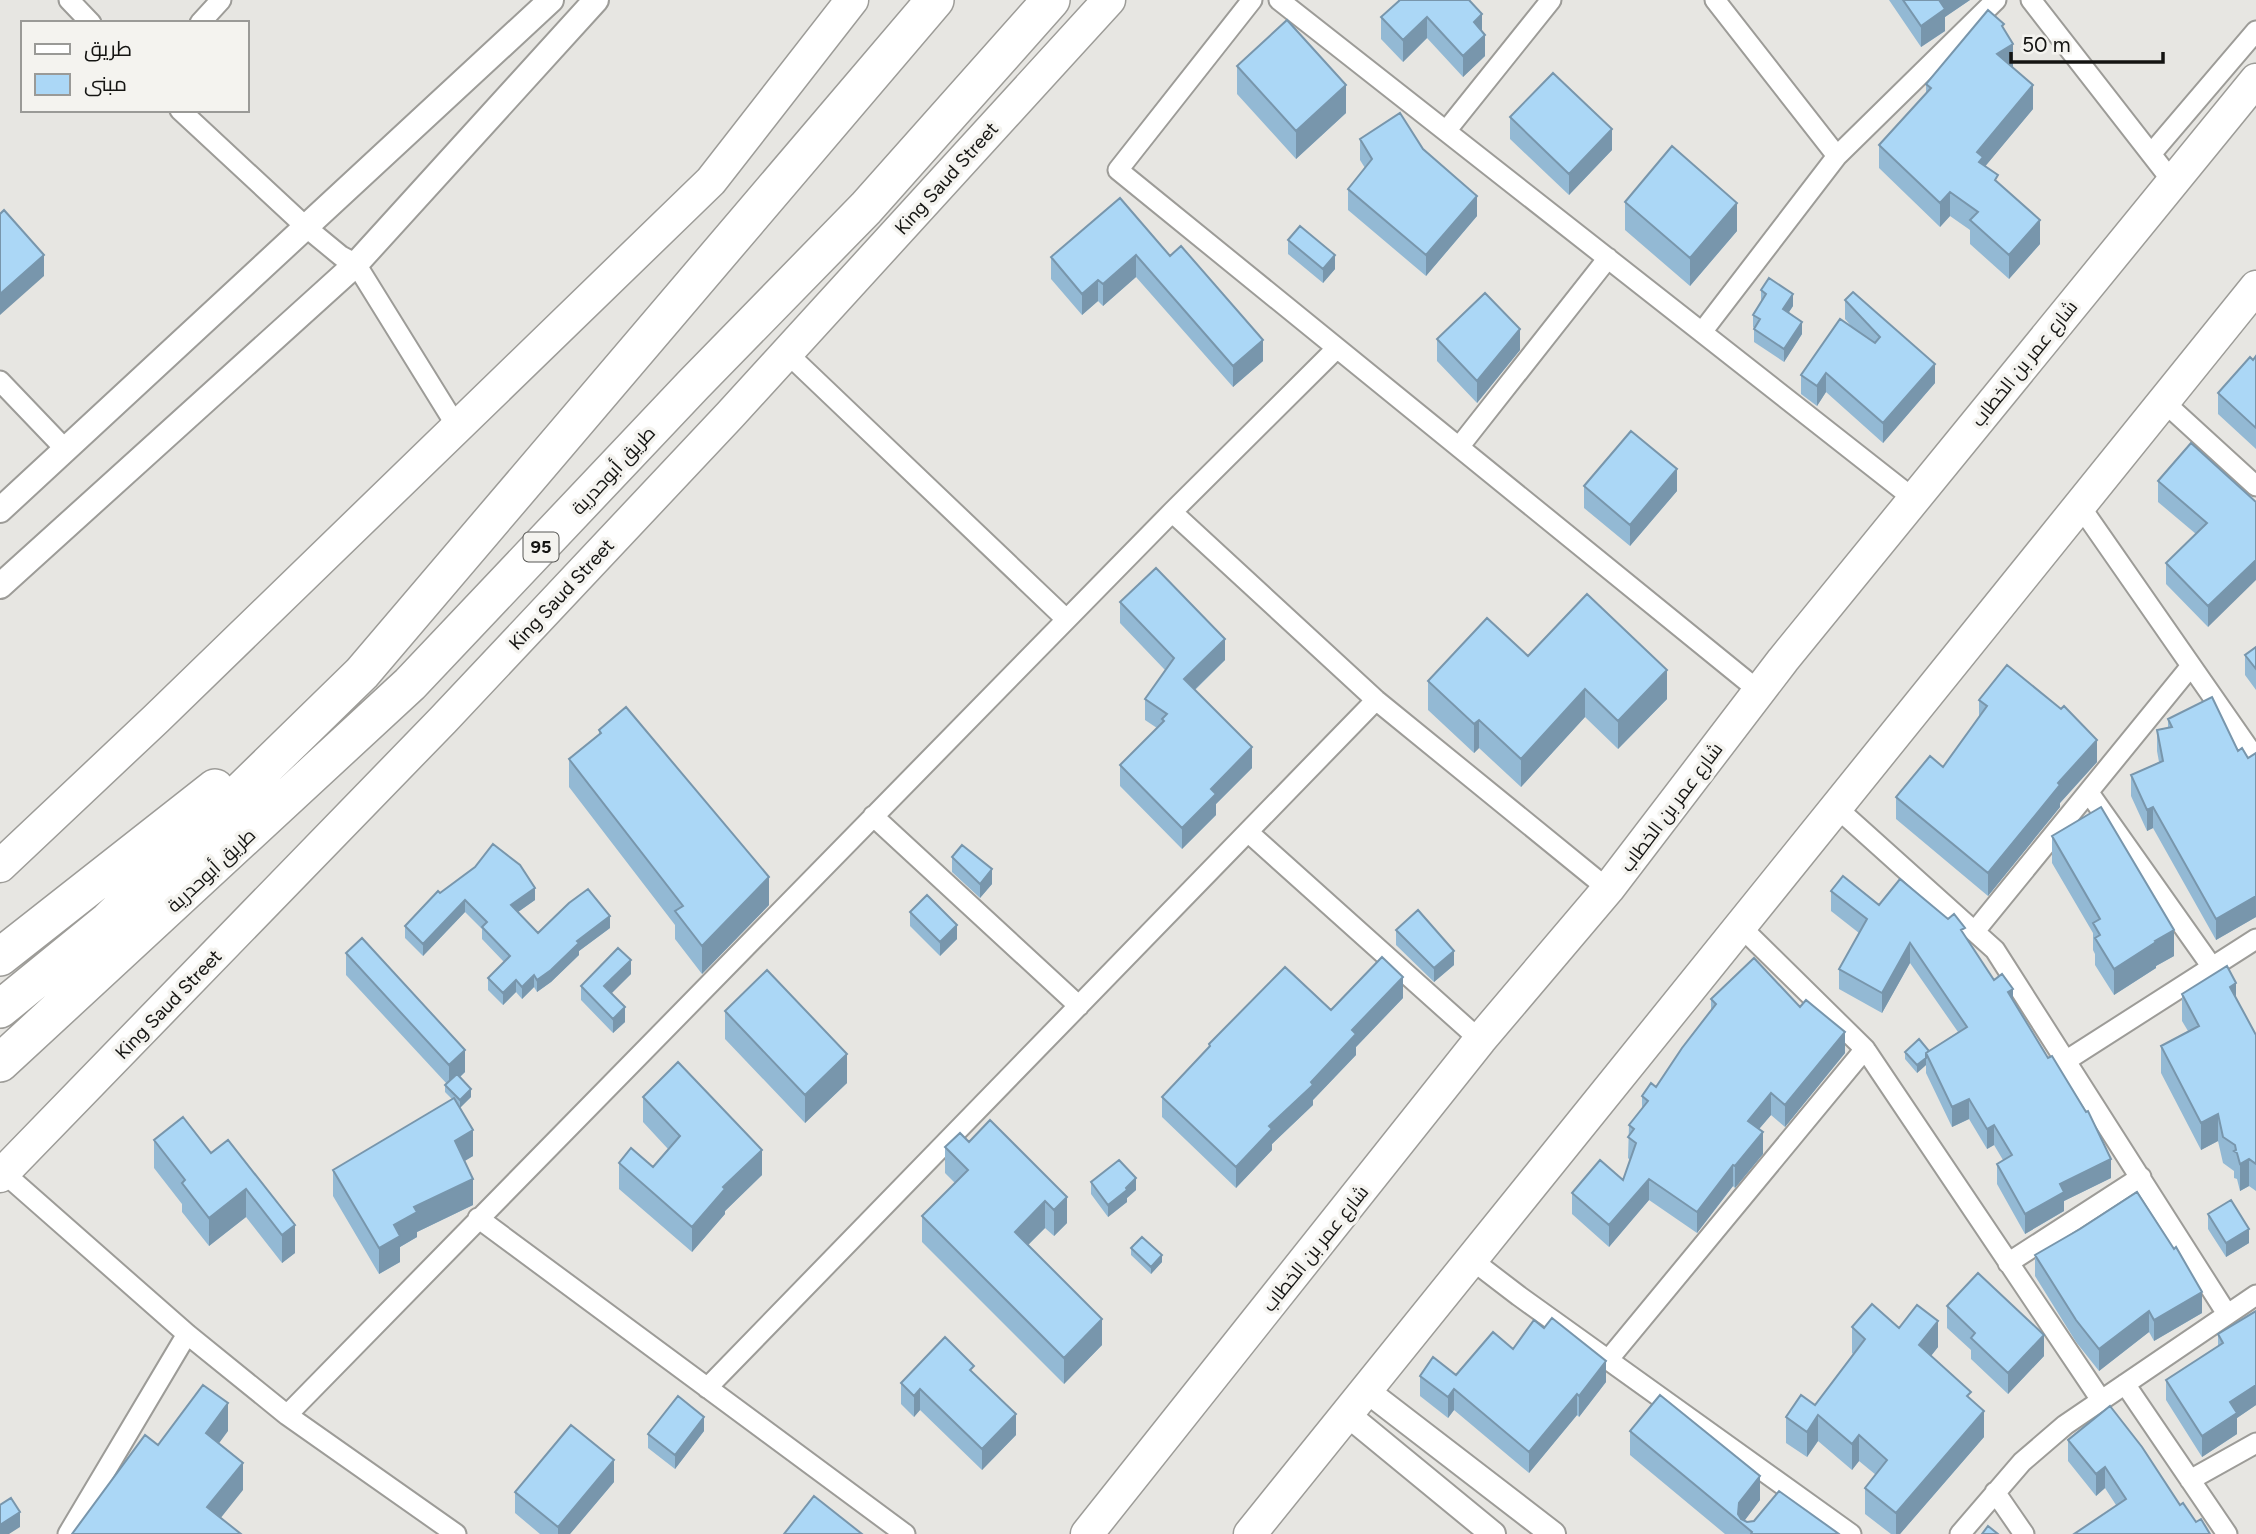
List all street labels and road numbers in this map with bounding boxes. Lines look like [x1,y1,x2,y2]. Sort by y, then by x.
street label: King Saud Street [890,117,1003,239]
street label: شارع عمر بن الخطاب [1966,296,2084,432]
street label: طريق أبوحدرية [567,421,661,520]
road number: 95 [524,532,558,562]
street label: King Saud Street [504,534,619,655]
street label: شارع عمر بن الخطاب [1615,738,1729,878]
street label: طريق أبوحدرية [162,824,261,918]
street label: King Saud Street [110,945,226,1064]
street label: شارع عمر بن الخطاب [1257,1181,1375,1317]

